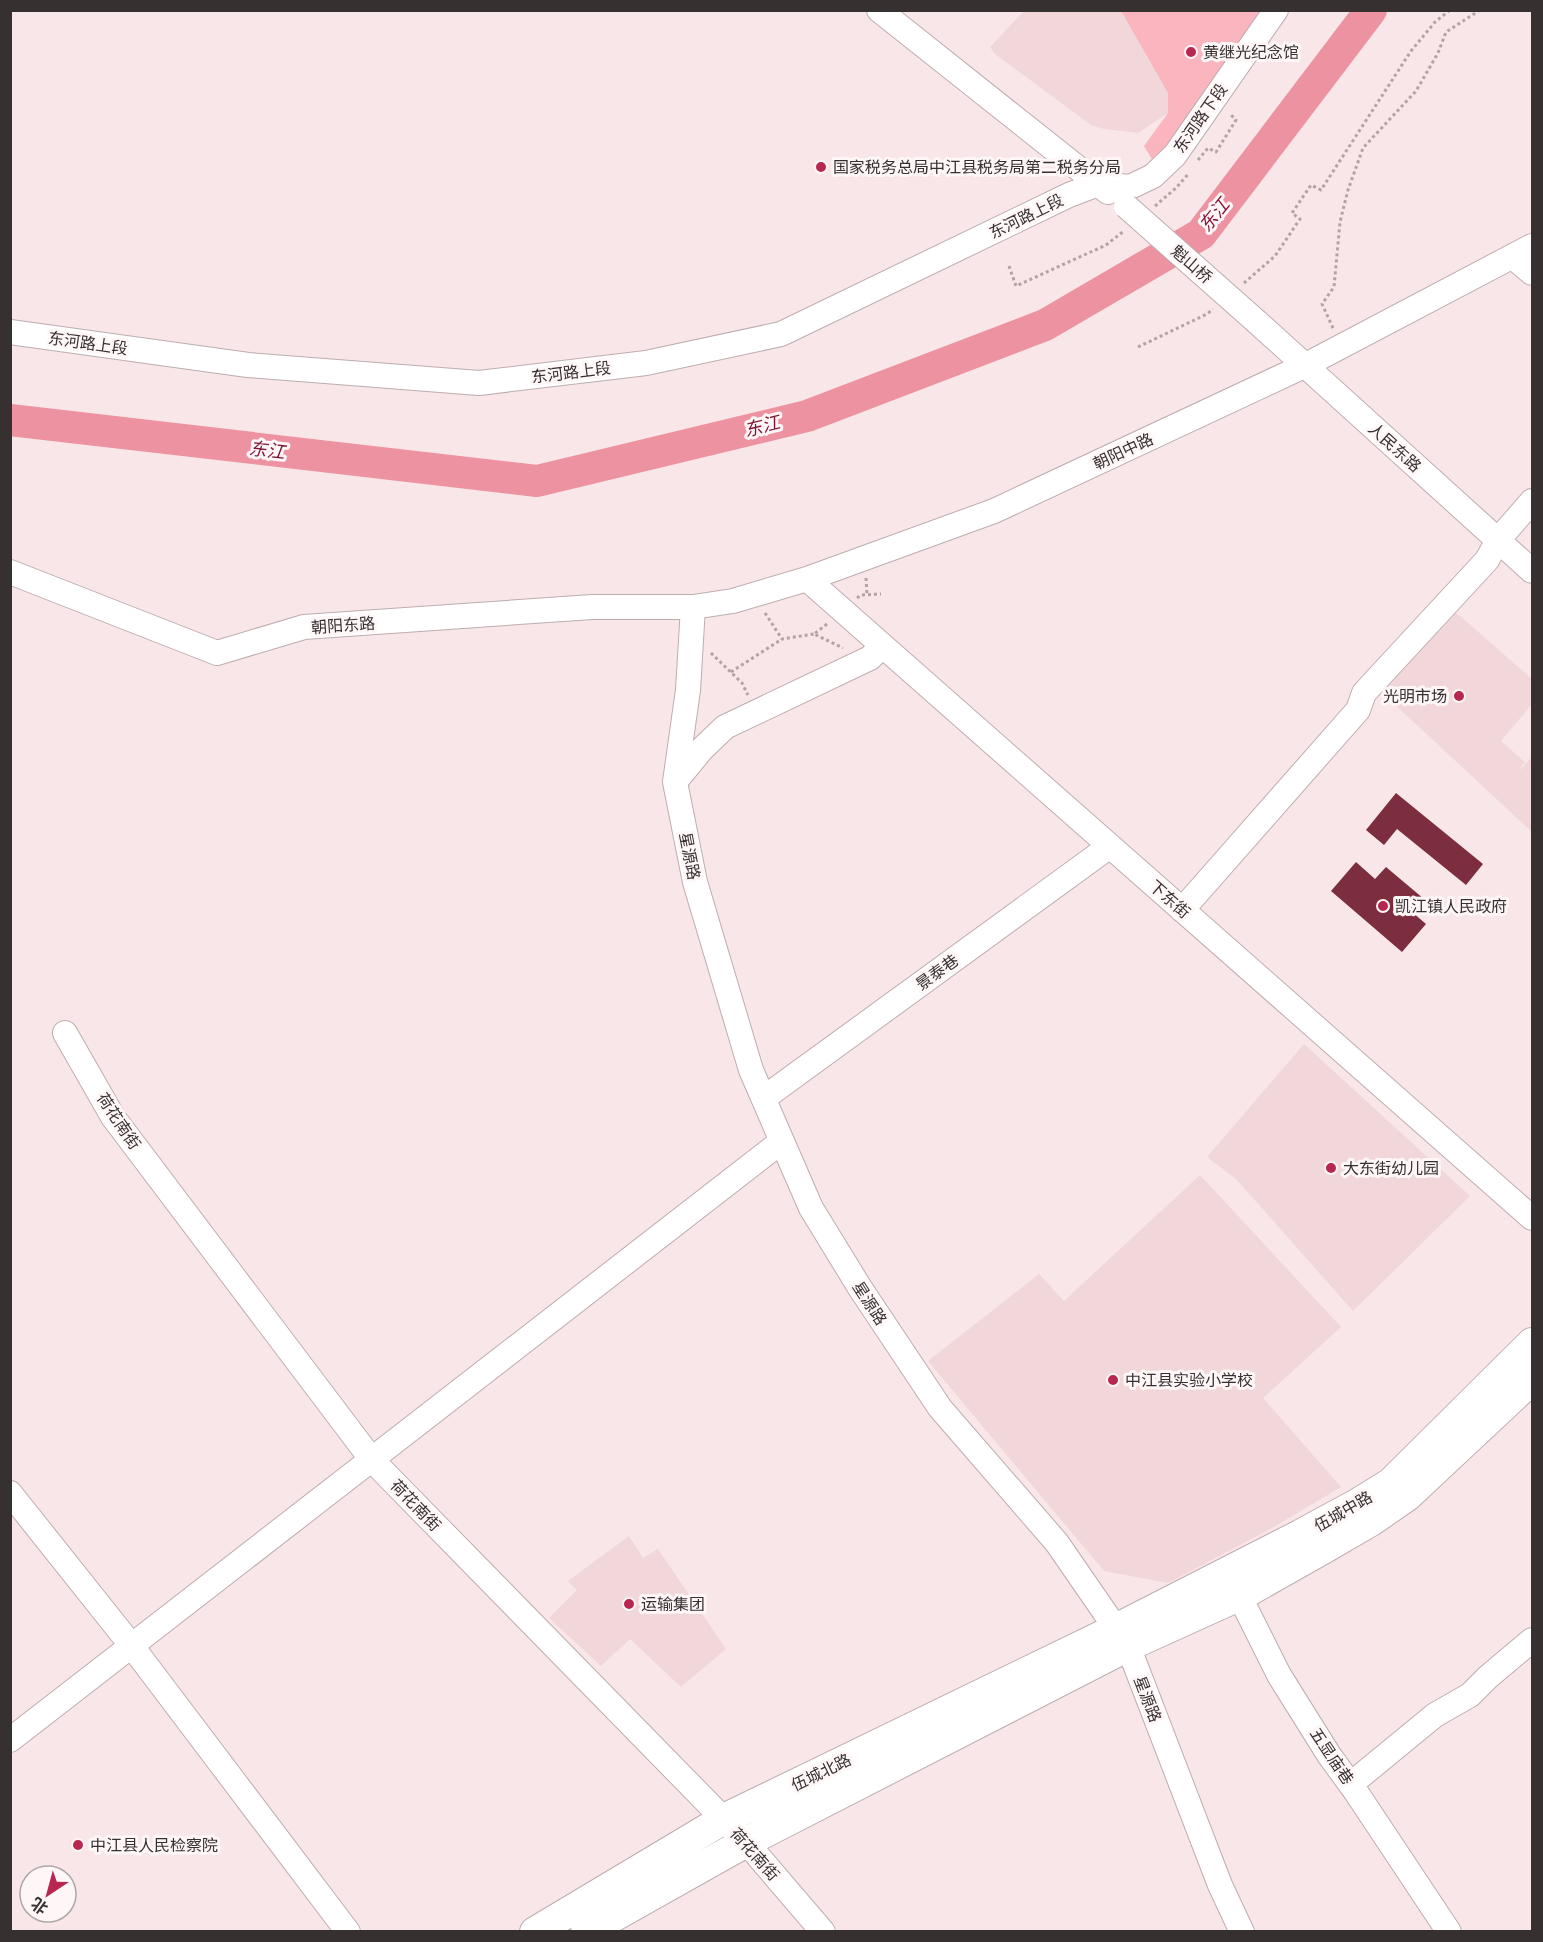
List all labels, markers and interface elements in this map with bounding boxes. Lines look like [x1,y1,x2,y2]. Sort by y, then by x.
place label: 黄继光纪念馆 [1203,42,1299,62]
marker: 黄继光纪念馆 [1184,45,1198,59]
street label: 东河路下段 [1169,79,1231,157]
place label: 国家税务总局中江县税务局第二税务分局 [833,157,1121,177]
marker: 国家税务总局中江县税务局第二税务分局 [814,160,828,174]
street label: 东河路上段 [986,189,1066,243]
water label: 东江 [1194,192,1236,236]
street label: 魁山桥 [1167,241,1217,287]
street label: 东河路上段 [47,328,129,358]
street label: 东河路上段 [530,357,612,387]
water label: 东江 [742,410,784,442]
street label: 人民东路 [1365,418,1425,476]
street label: 朝阳中路 [1090,428,1156,474]
water label: 东江 [248,436,288,464]
street label: 朝阳东路 [310,613,376,637]
place label: 光明市场 [1383,686,1447,706]
marker: 光明市场 [1452,689,1466,703]
street label: 星源路 [676,831,704,881]
street label: 下东街 [1145,876,1195,922]
place label: 凯江镇人民政府 [1395,896,1507,916]
marker: 凯江镇人民政府 [1376,899,1390,913]
street label: 景泰巷 [912,950,962,994]
street label: 荷花南街 [93,1089,145,1153]
place label: 大东街幼儿园 [1343,1158,1439,1178]
marker: 大东街幼儿园 [1324,1161,1338,1175]
street label: 星源路 [849,1277,891,1329]
place label: 中江县实验小学校 [1125,1370,1253,1390]
marker: 中江县实验小学校 [1106,1373,1120,1387]
street label: 荷花南街 [387,1475,445,1535]
street label: 伍城中路 [1310,1486,1376,1536]
place label: 运输集团 [641,1594,705,1614]
marker: 运输集团 [622,1597,636,1611]
street label: 星源路 [1130,1673,1166,1725]
street label: 五显庙巷 [1306,1724,1358,1788]
street label: 伍城北路 [788,1749,854,1795]
street label: 荷花南街 [726,1824,784,1884]
place label: 中江县人民检察院 [90,1835,218,1855]
marker: 中江县人民检察院 [71,1838,85,1852]
north arrow [18,1864,78,1924]
text: 北 [27,1893,52,1919]

